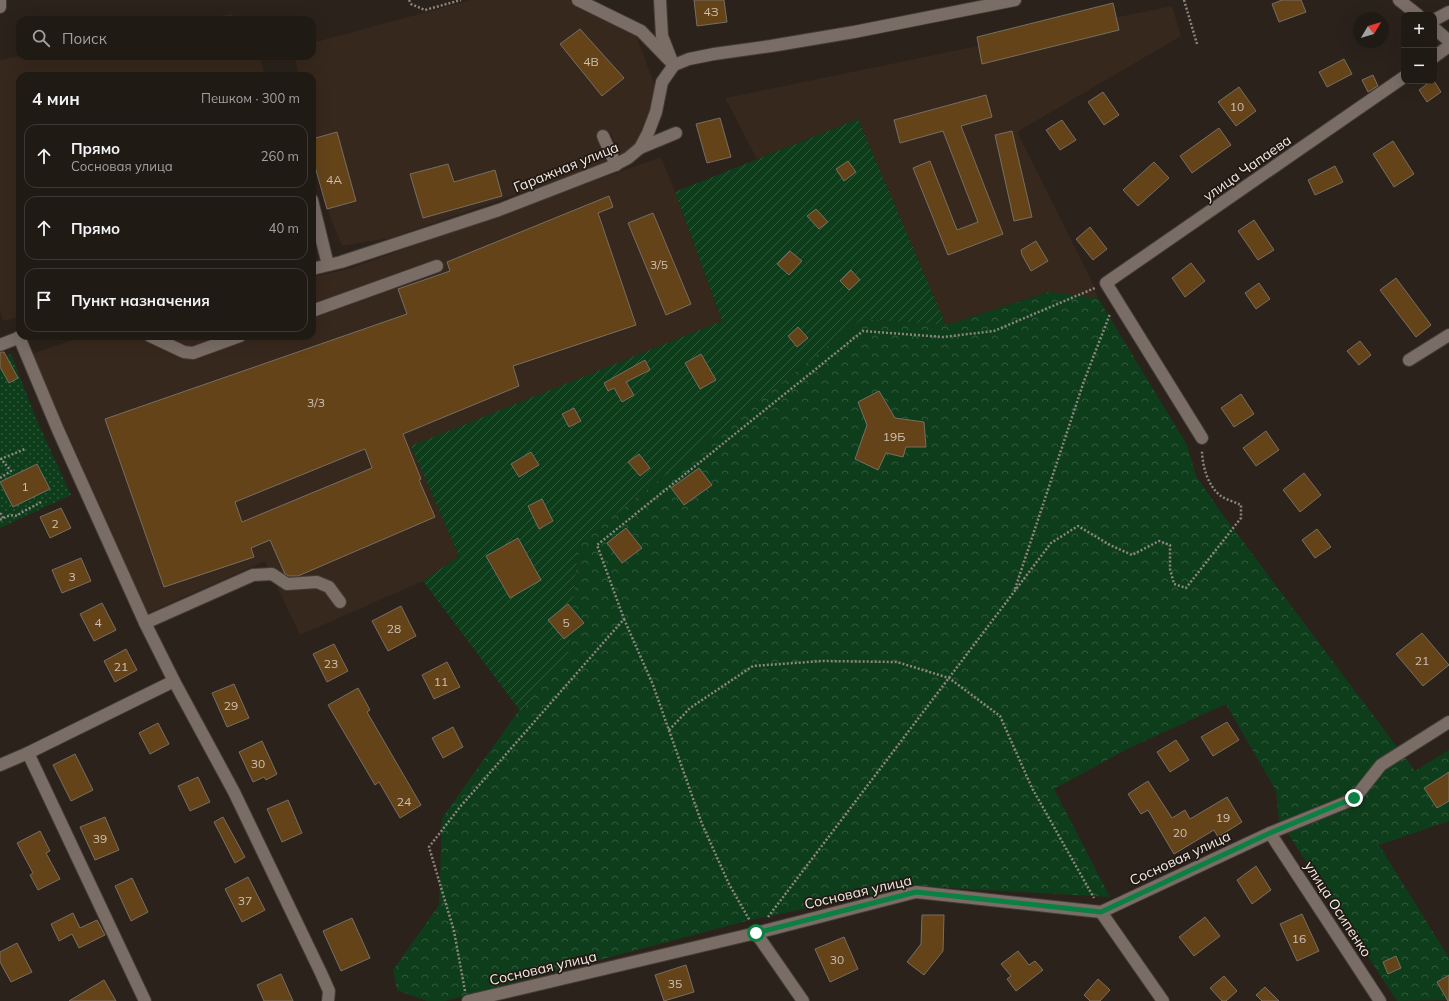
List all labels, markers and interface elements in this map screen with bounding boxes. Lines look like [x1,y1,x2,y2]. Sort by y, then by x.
house number: 4З [703,4,719,19]
north arrow [1353,12,1389,48]
map controls [1401,12,1437,84]
button: + [1401,12,1437,48]
search box [16,16,316,60]
icon: search [30,27,52,49]
text: Поиск [62,29,107,48]
button: − [1401,48,1437,84]
house number: 4В [583,54,599,69]
text: 4 мин [32,88,80,109]
text: Пешком · 300 m [201,90,300,106]
house number: 10 [1230,99,1244,114]
street label: улица Чапаева [1199,131,1295,205]
street label: Гаражная улица [511,138,621,196]
text: Прямо [71,139,120,158]
icon: ahead [33,145,55,167]
text: 260 m [261,148,299,164]
text: Сосновая улица [71,158,173,174]
house number: 4А [326,172,342,187]
icon: ahead [33,217,55,239]
text: Прямо [71,219,120,238]
text: 40 m [269,220,299,236]
house number: 3/5 [650,257,668,272]
icon: arrive [33,289,55,311]
text: Пункт назначения [71,291,210,310]
house number: 3/3 [307,395,325,410]
house number: 19Б [883,429,905,444]
house number: 1 [21,479,29,494]
house number: 2 [51,516,59,531]
house number: 3 [68,569,76,584]
house number: 4 [94,615,102,630]
house number: 5 [562,615,570,630]
house number: 28 [387,621,401,636]
house number: 21 [1415,653,1429,668]
house number: 23 [324,656,338,671]
house number: 21 [114,659,128,674]
house number: 11 [434,674,448,689]
house number: 29 [224,698,238,713]
house number: 30 [251,756,265,771]
route end [1345,789,1363,807]
house number: 24 [397,794,411,809]
house number: 19 [1216,810,1230,825]
house number: 20 [1173,825,1187,840]
street label: Сосновая улица [1127,827,1233,889]
house number: 39 [93,831,107,846]
street label: улица Осипенко [1300,858,1376,960]
street label: Сосновая улица [803,871,913,913]
house number: 37 [238,893,252,908]
route start [747,924,765,942]
house number: 16 [1292,931,1306,946]
street label: Сосновая улица [488,947,598,989]
house number: 30 [830,952,844,967]
house number: 35 [668,976,682,991]

